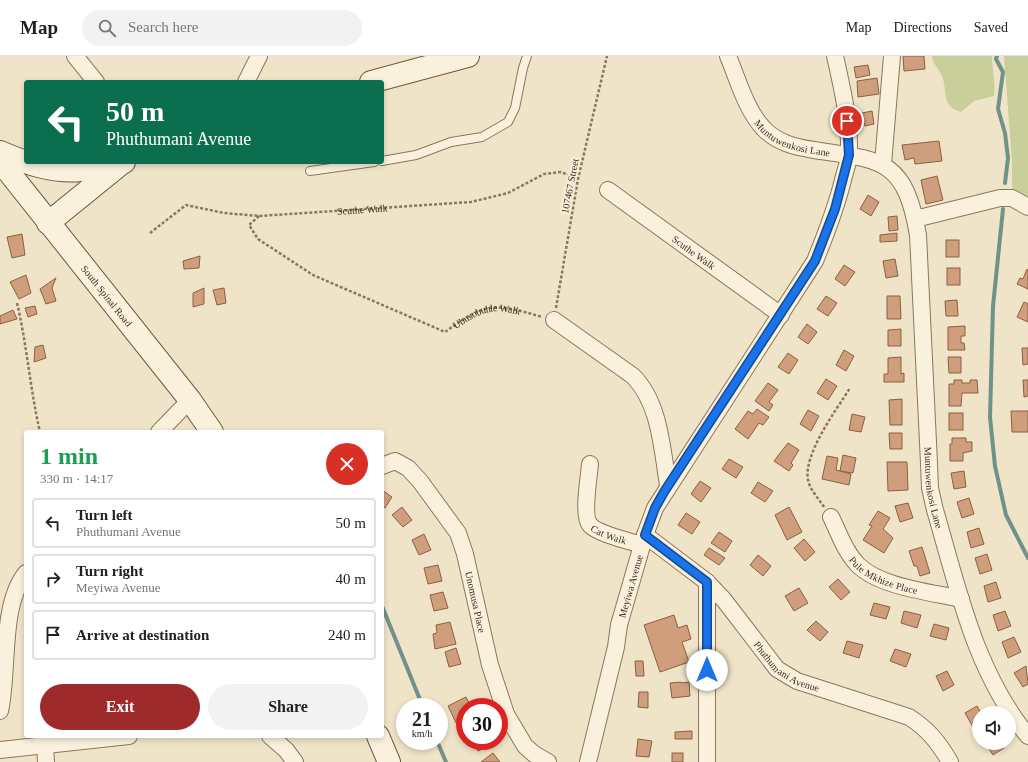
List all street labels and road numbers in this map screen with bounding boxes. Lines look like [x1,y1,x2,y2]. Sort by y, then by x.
street label: Muntuwenkosi Lane [753,117,831,158]
street label: 107467 Street [559,157,581,214]
street label: Scuthe Walk [337,202,388,216]
street label: Scuthe Walk [670,233,718,271]
street label: South Spinal Road [79,263,135,328]
street label: Ubusobuhle Walk [450,302,522,331]
street label: Muntuwenkosi Lane [923,447,946,530]
street label: Cat Walk [589,522,628,546]
street label: Meyiwa Avenue [616,553,645,619]
street label: Pule Mkhize Place [847,554,919,596]
street label: Unomusa Place [464,570,488,634]
street label: Phuthumani Avenue [752,639,822,694]

